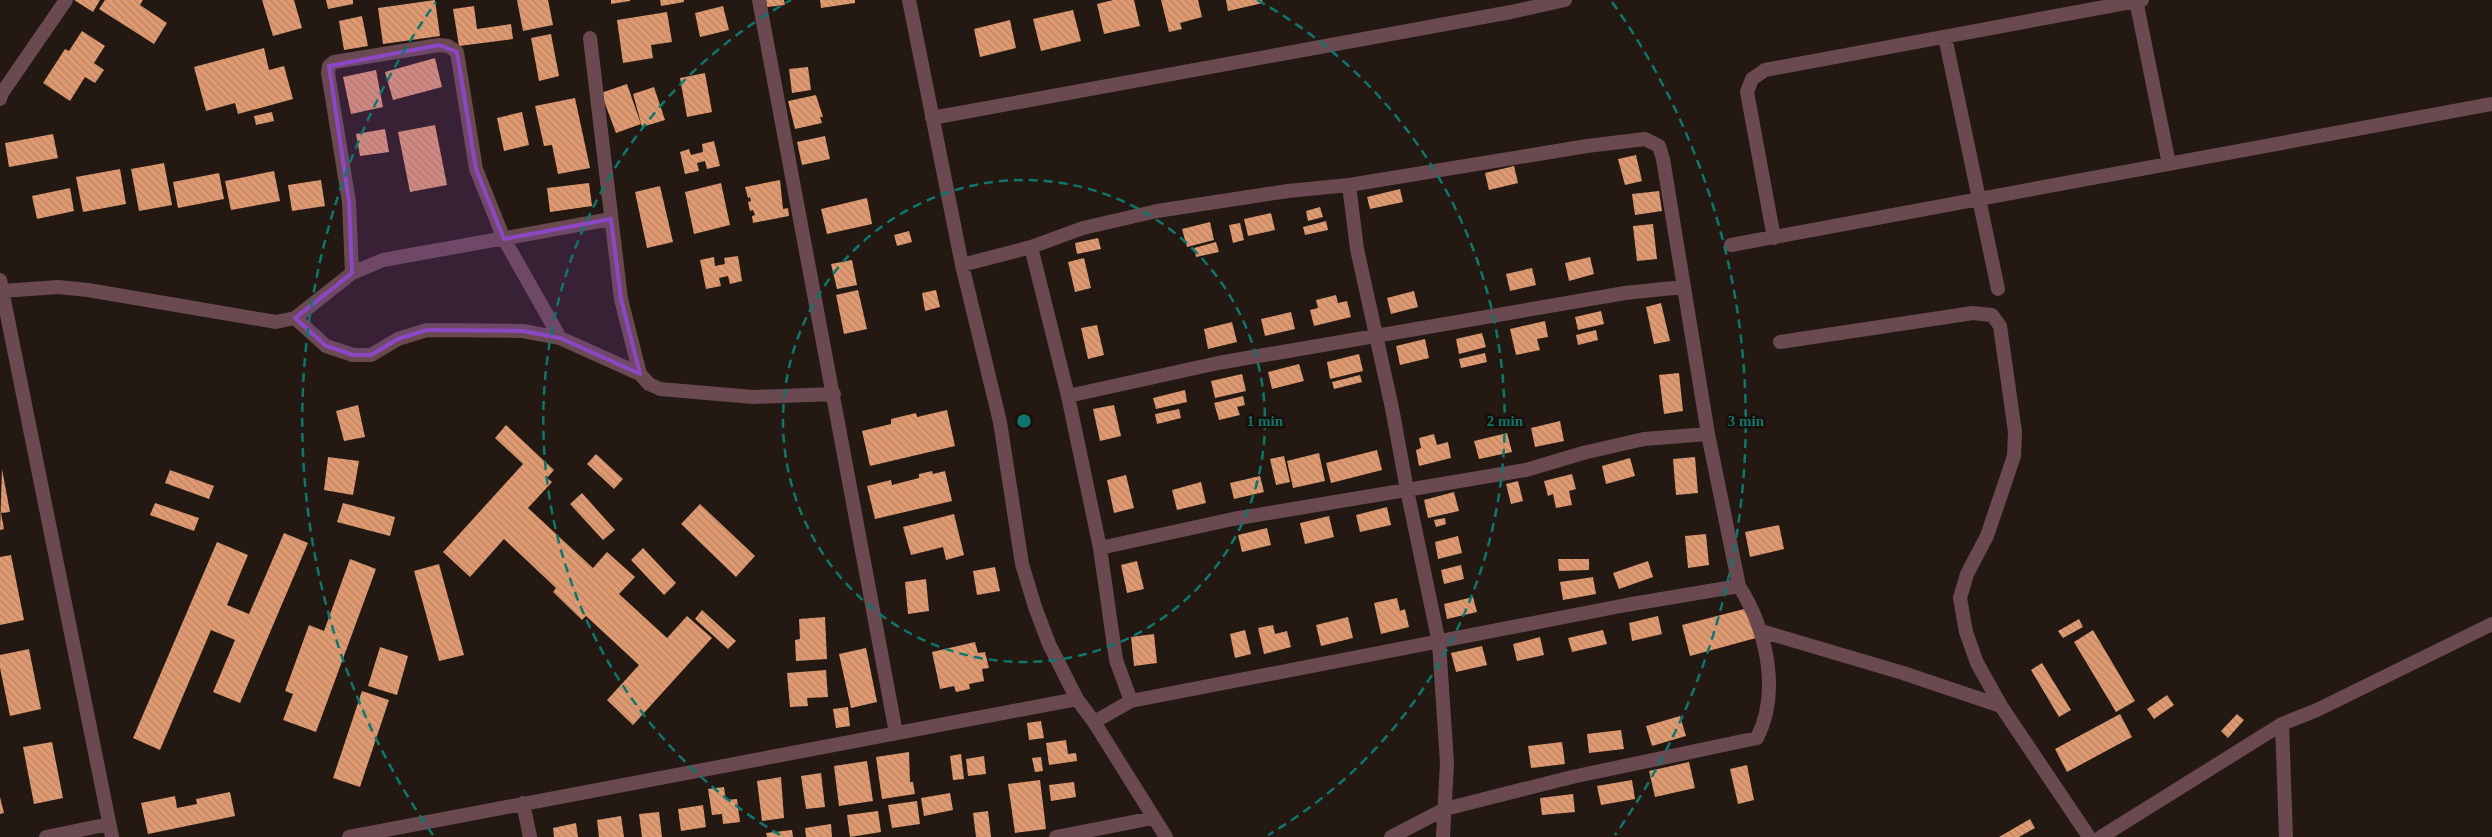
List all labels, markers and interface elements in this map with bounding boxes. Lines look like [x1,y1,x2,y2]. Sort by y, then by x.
centre of rings [1015,412,1033,430]
text: 1 min [1247,413,1284,429]
text: 2 min [1487,413,1524,429]
text: 3 min [1728,413,1765,429]

